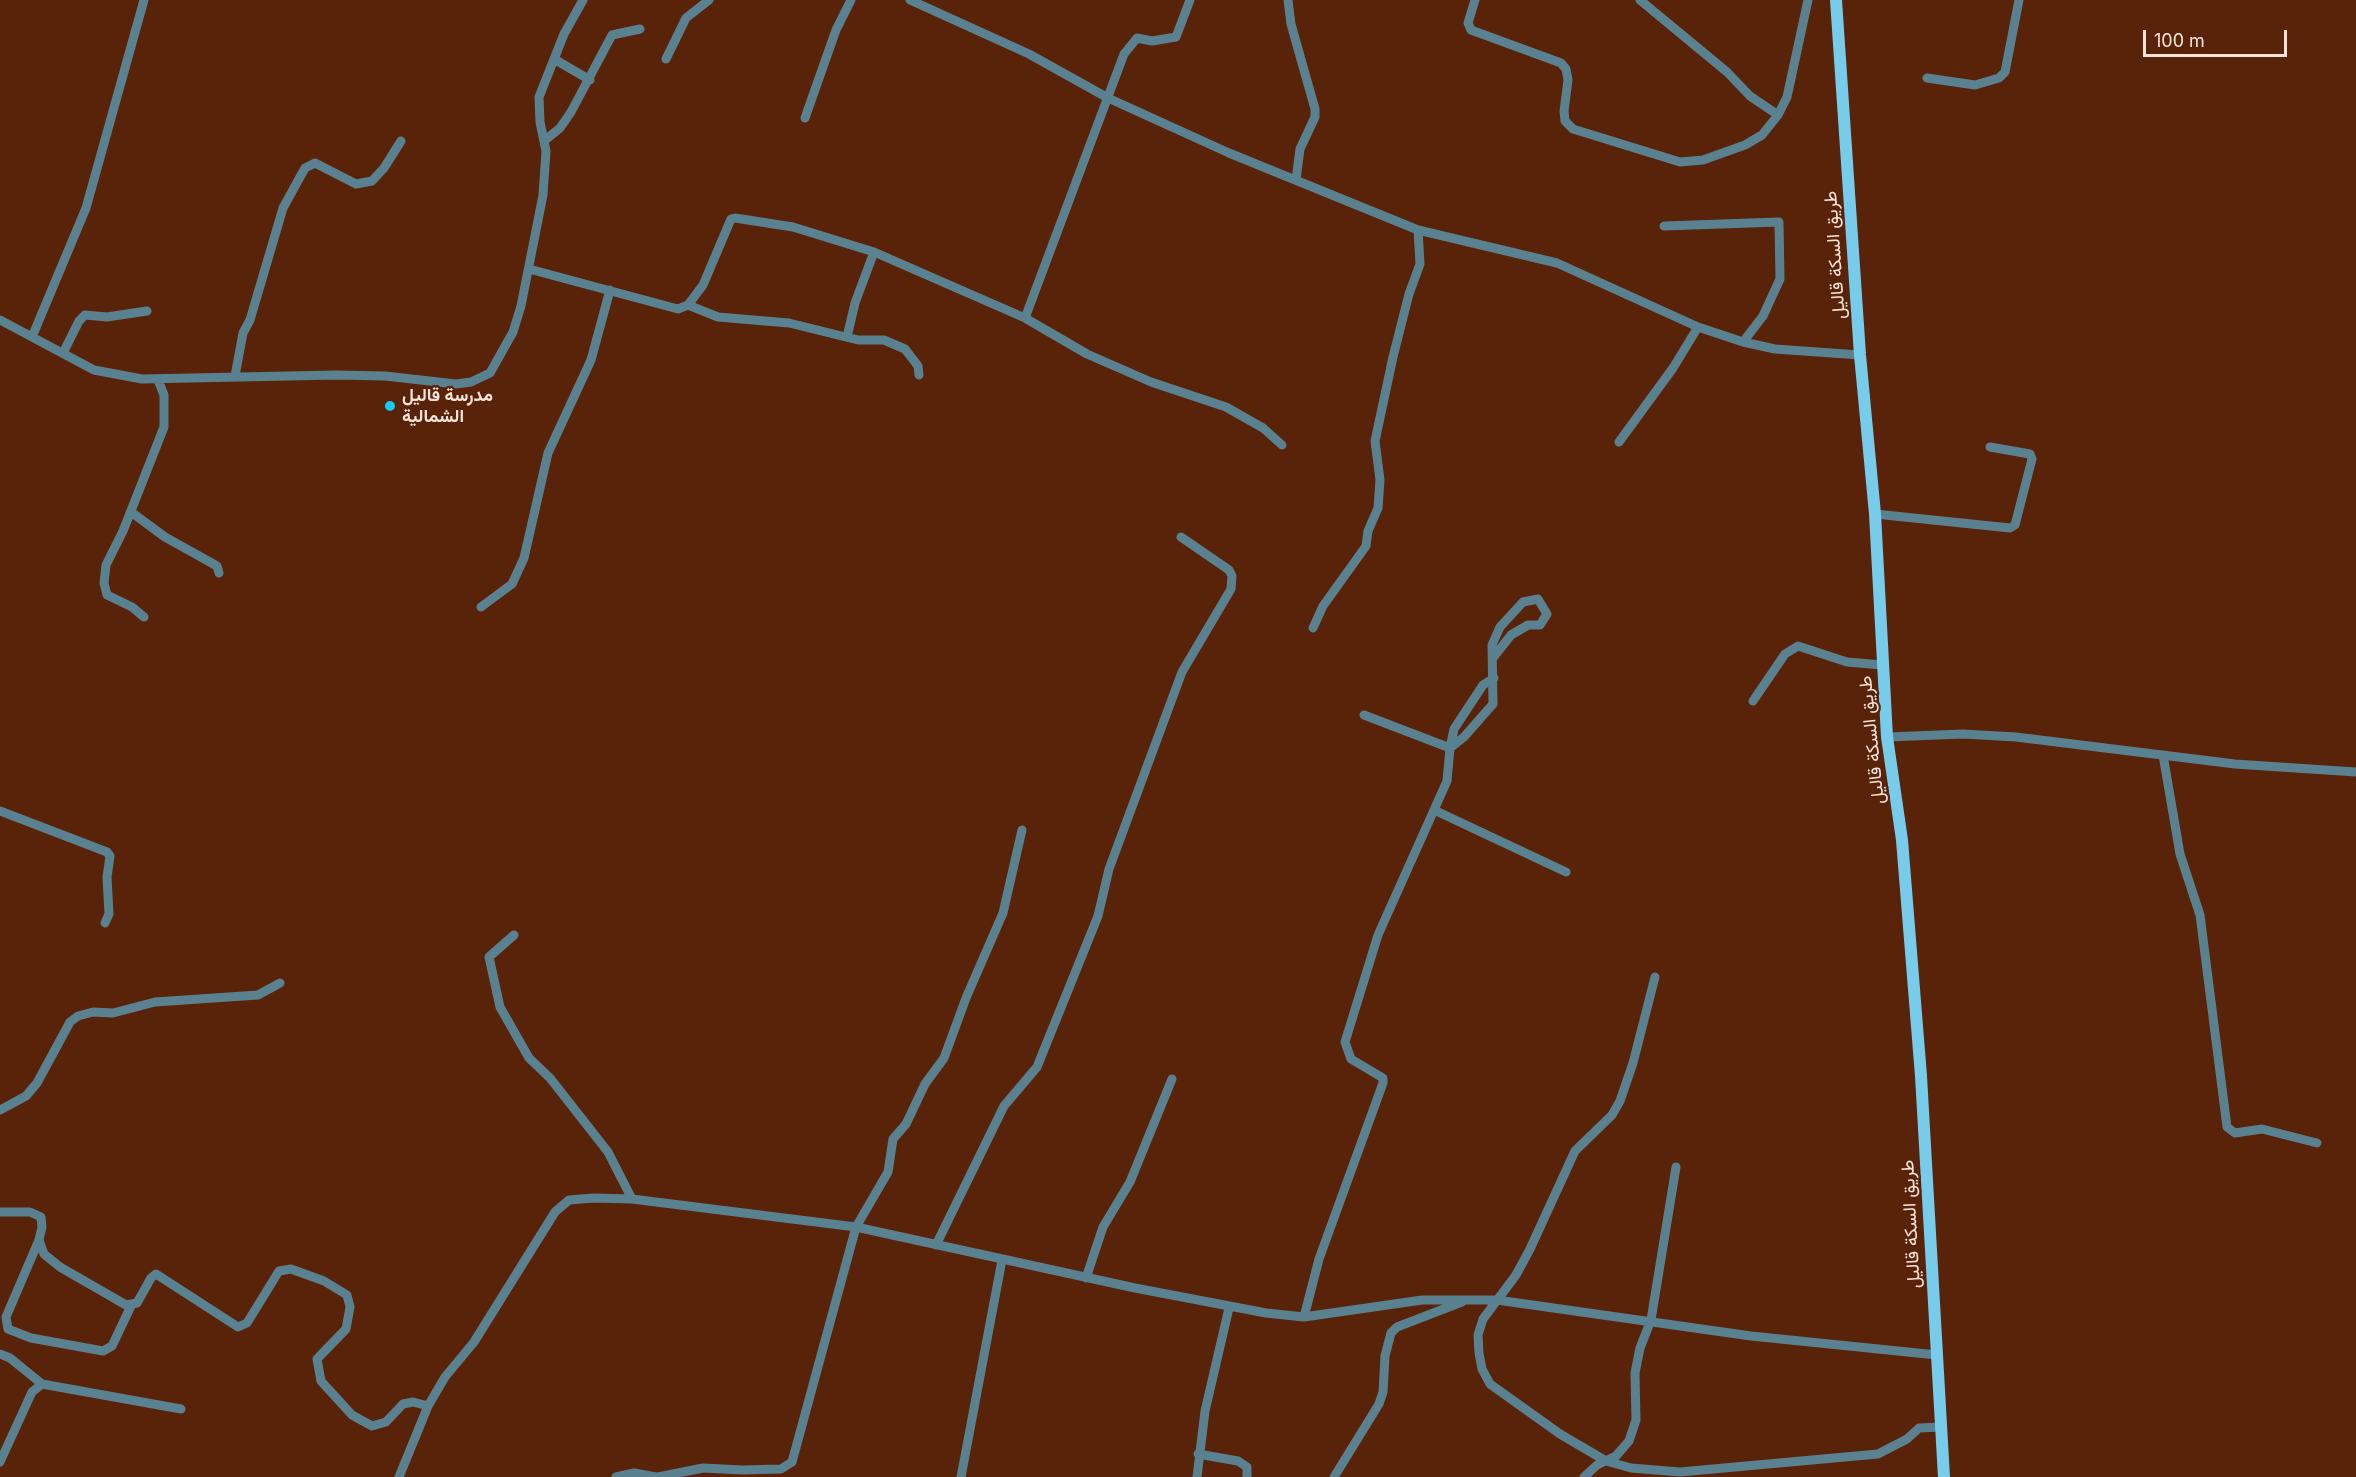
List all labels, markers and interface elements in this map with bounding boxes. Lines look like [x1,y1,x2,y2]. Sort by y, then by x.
scale bar [2146,18,2290,56]
text: 100 m [2154,30,2205,51]
street label: طريق السكة قاليل [1820,190,1850,320]
place label: مدرسة قاليل الشمالية [402,385,493,428]
marker: مدرسة قاليل الشمالية [383,399,397,413]
street label: طريق السكة قاليل [1855,675,1889,805]
street label: طريق السكة قاليل [1897,1159,1925,1289]

